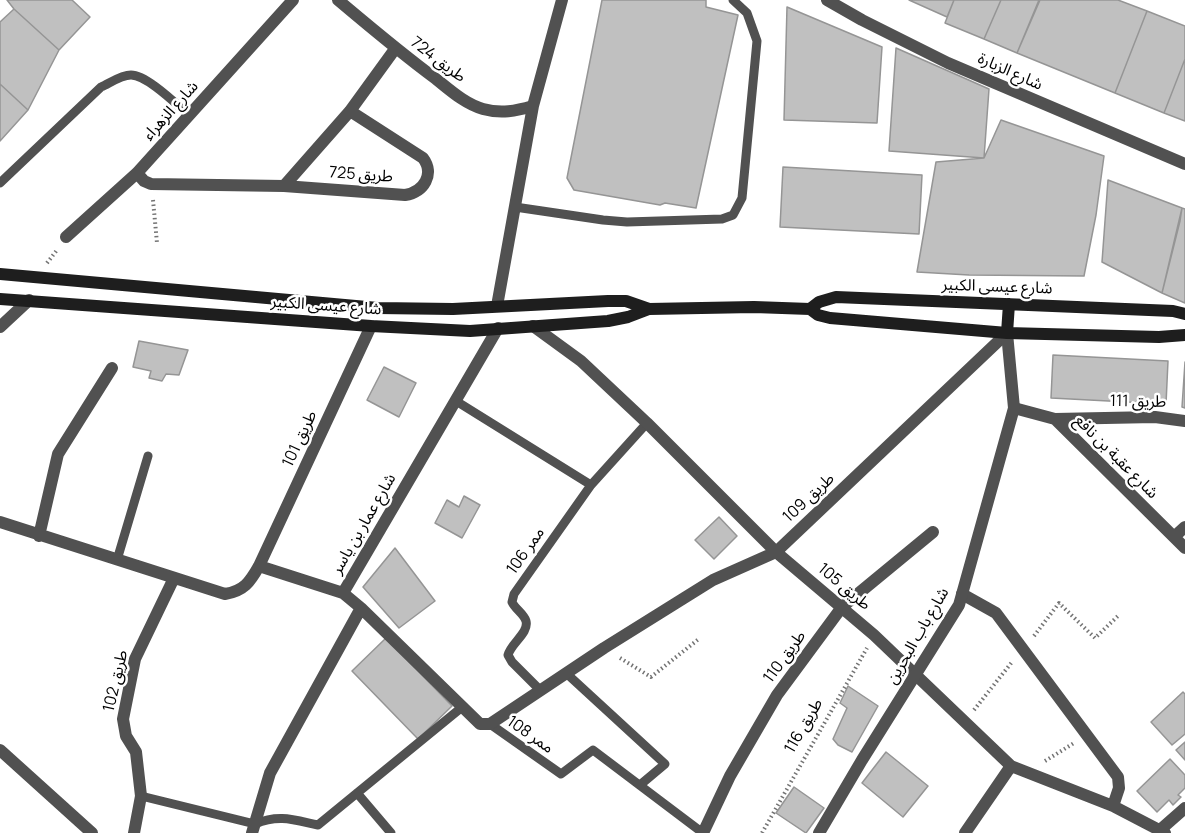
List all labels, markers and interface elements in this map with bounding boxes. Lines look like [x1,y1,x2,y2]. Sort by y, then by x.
street label: طريق 724 [407,33,469,87]
street label: شارع الزبارة [975,49,1045,95]
street label: شارع الزهراء [139,77,203,145]
street label: طريق 725 [328,163,394,187]
street label: شارع عيسى الكبير [941,275,1053,299]
street label: شارع عيسى الكبير [270,293,382,319]
street label: طريق 111 [1110,392,1166,412]
street label: طريق 101 [279,408,321,470]
street label: شارع عقبة بن نافع [1070,411,1162,503]
street label: طريق 109 [779,469,839,527]
street label: شارع عمار بن ياسر [327,470,401,578]
street label: ممر 106 [503,524,549,578]
street label: طريق 105 [814,559,874,615]
street label: شارع باب البحرين [883,584,953,688]
street label: طريق 110 [760,627,810,687]
street label: طريق 102 [100,648,132,714]
street label: طريق 116 [781,695,827,757]
street label: ممر 108 [503,712,557,758]

